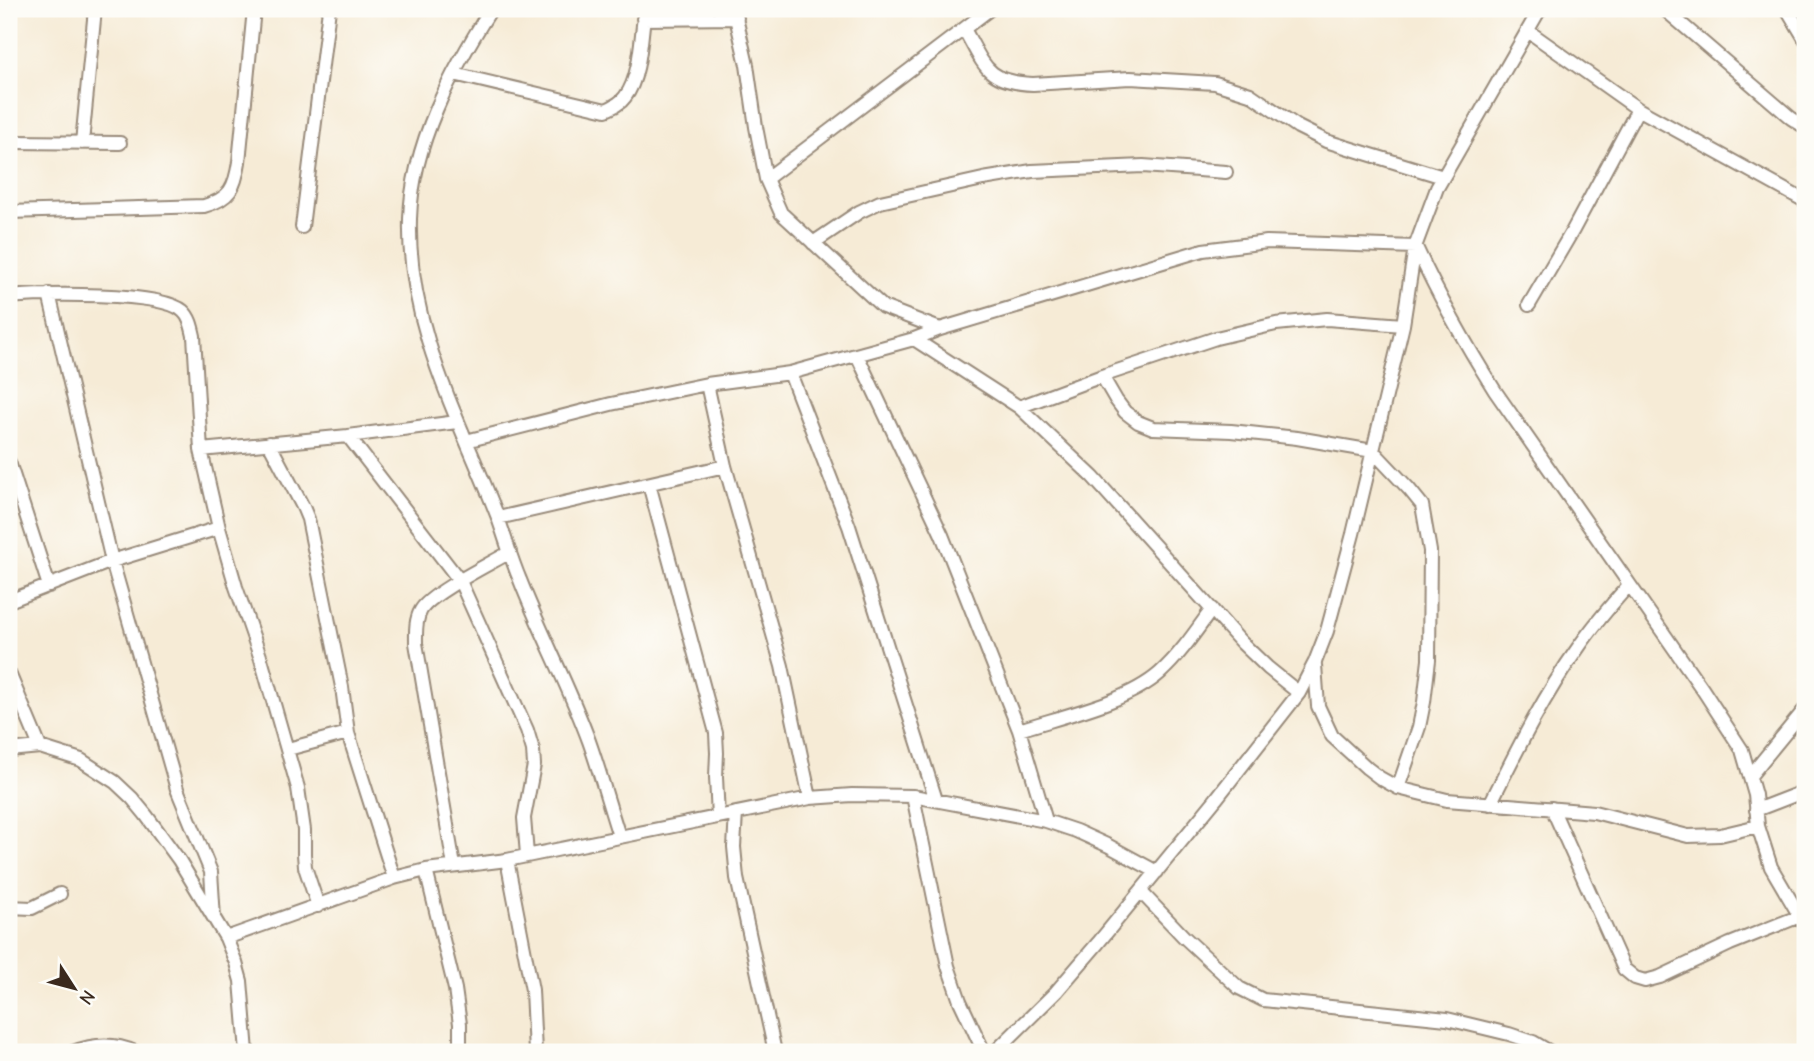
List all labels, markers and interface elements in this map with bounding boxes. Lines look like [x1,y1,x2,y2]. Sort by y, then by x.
north arrow [38,953,108,1023]
text: N [74,986,99,1009]

